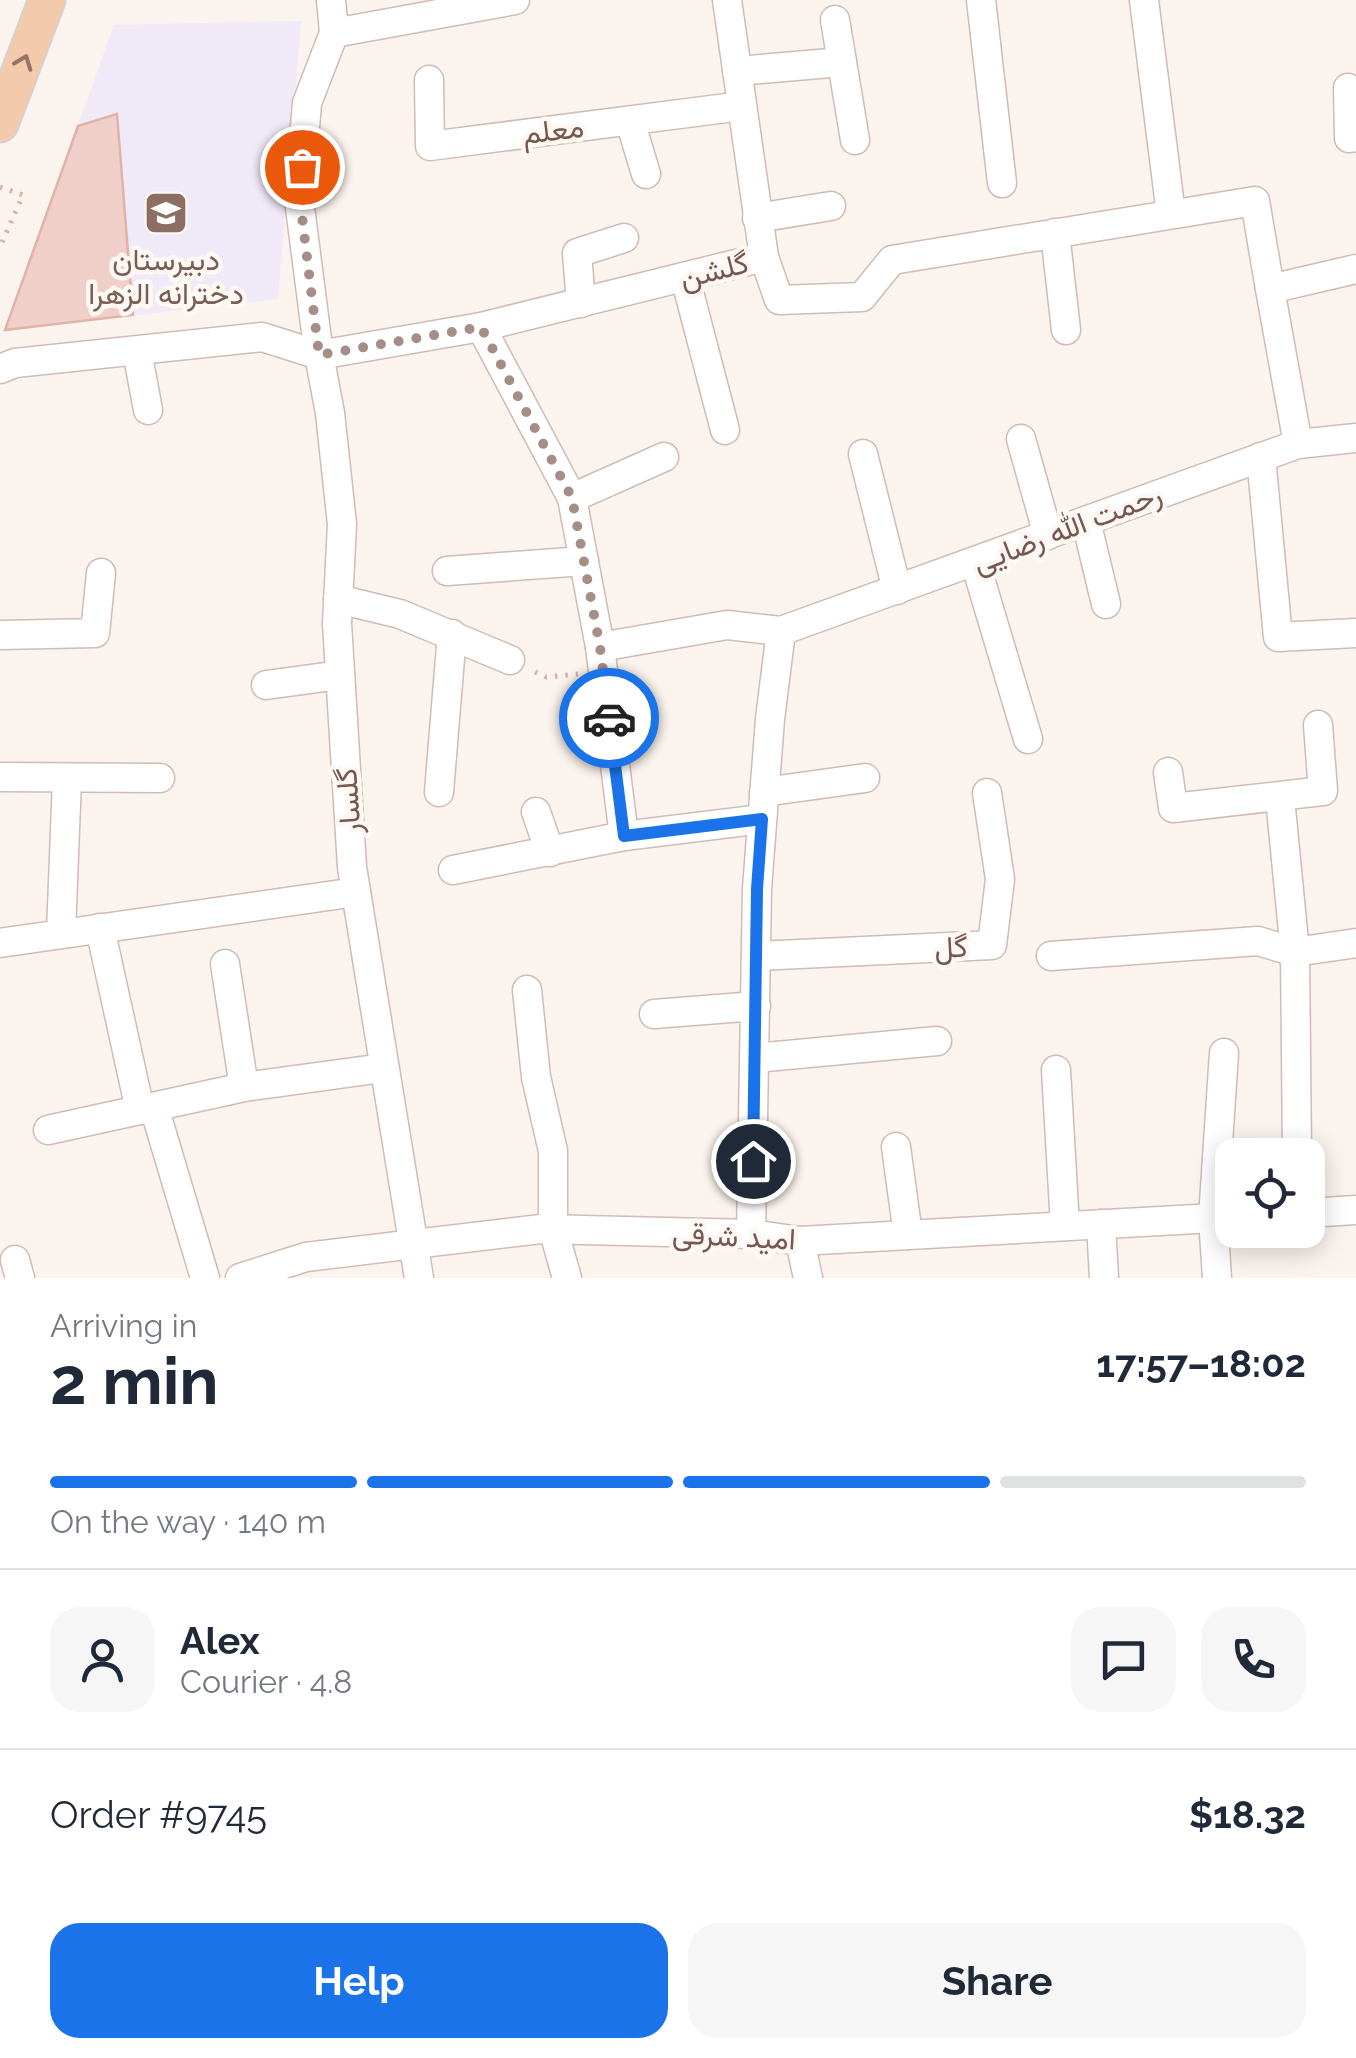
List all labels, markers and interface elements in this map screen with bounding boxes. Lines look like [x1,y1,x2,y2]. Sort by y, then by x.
one-way arrow [12,54,32,72]
street label: معلم [520,109,586,153]
pin [260,125,345,210]
icon: bag [275,140,330,195]
school or university icon: دبيرستان دخترانه الزهرا [143,190,189,236]
place label: دبيرستان دخترانه الزهرا [88,242,244,312]
street label: گلشن [676,245,752,296]
street label: رحمت الله رضایی [967,476,1167,581]
courier [559,668,659,768]
icon: car [582,691,637,746]
street label: گلسار [328,767,369,836]
street label: گل [933,929,969,965]
pin [711,1119,796,1204]
icon: home [726,1134,781,1189]
map controls [1215,1138,1325,1248]
button: locate [1215,1138,1325,1248]
street label: امید شرقی [671,1215,797,1258]
text: Arriving in [50,1307,197,1344]
text: 17:57–18:02 [1096,1341,1306,1386]
text: 2 min [50,1343,219,1419]
text: On the way · 140 m [50,1503,326,1540]
button: person [50,1607,155,1712]
button: chat [1071,1607,1176,1712]
button: phone [1201,1607,1306,1712]
text: Alex [180,1618,260,1663]
text: Courier · 4.8 [180,1663,352,1700]
text: Order #9745 [50,1792,267,1837]
text: $18.32 [1189,1792,1306,1837]
button: Help [50,1923,668,2038]
button: Share [688,1923,1306,2038]

